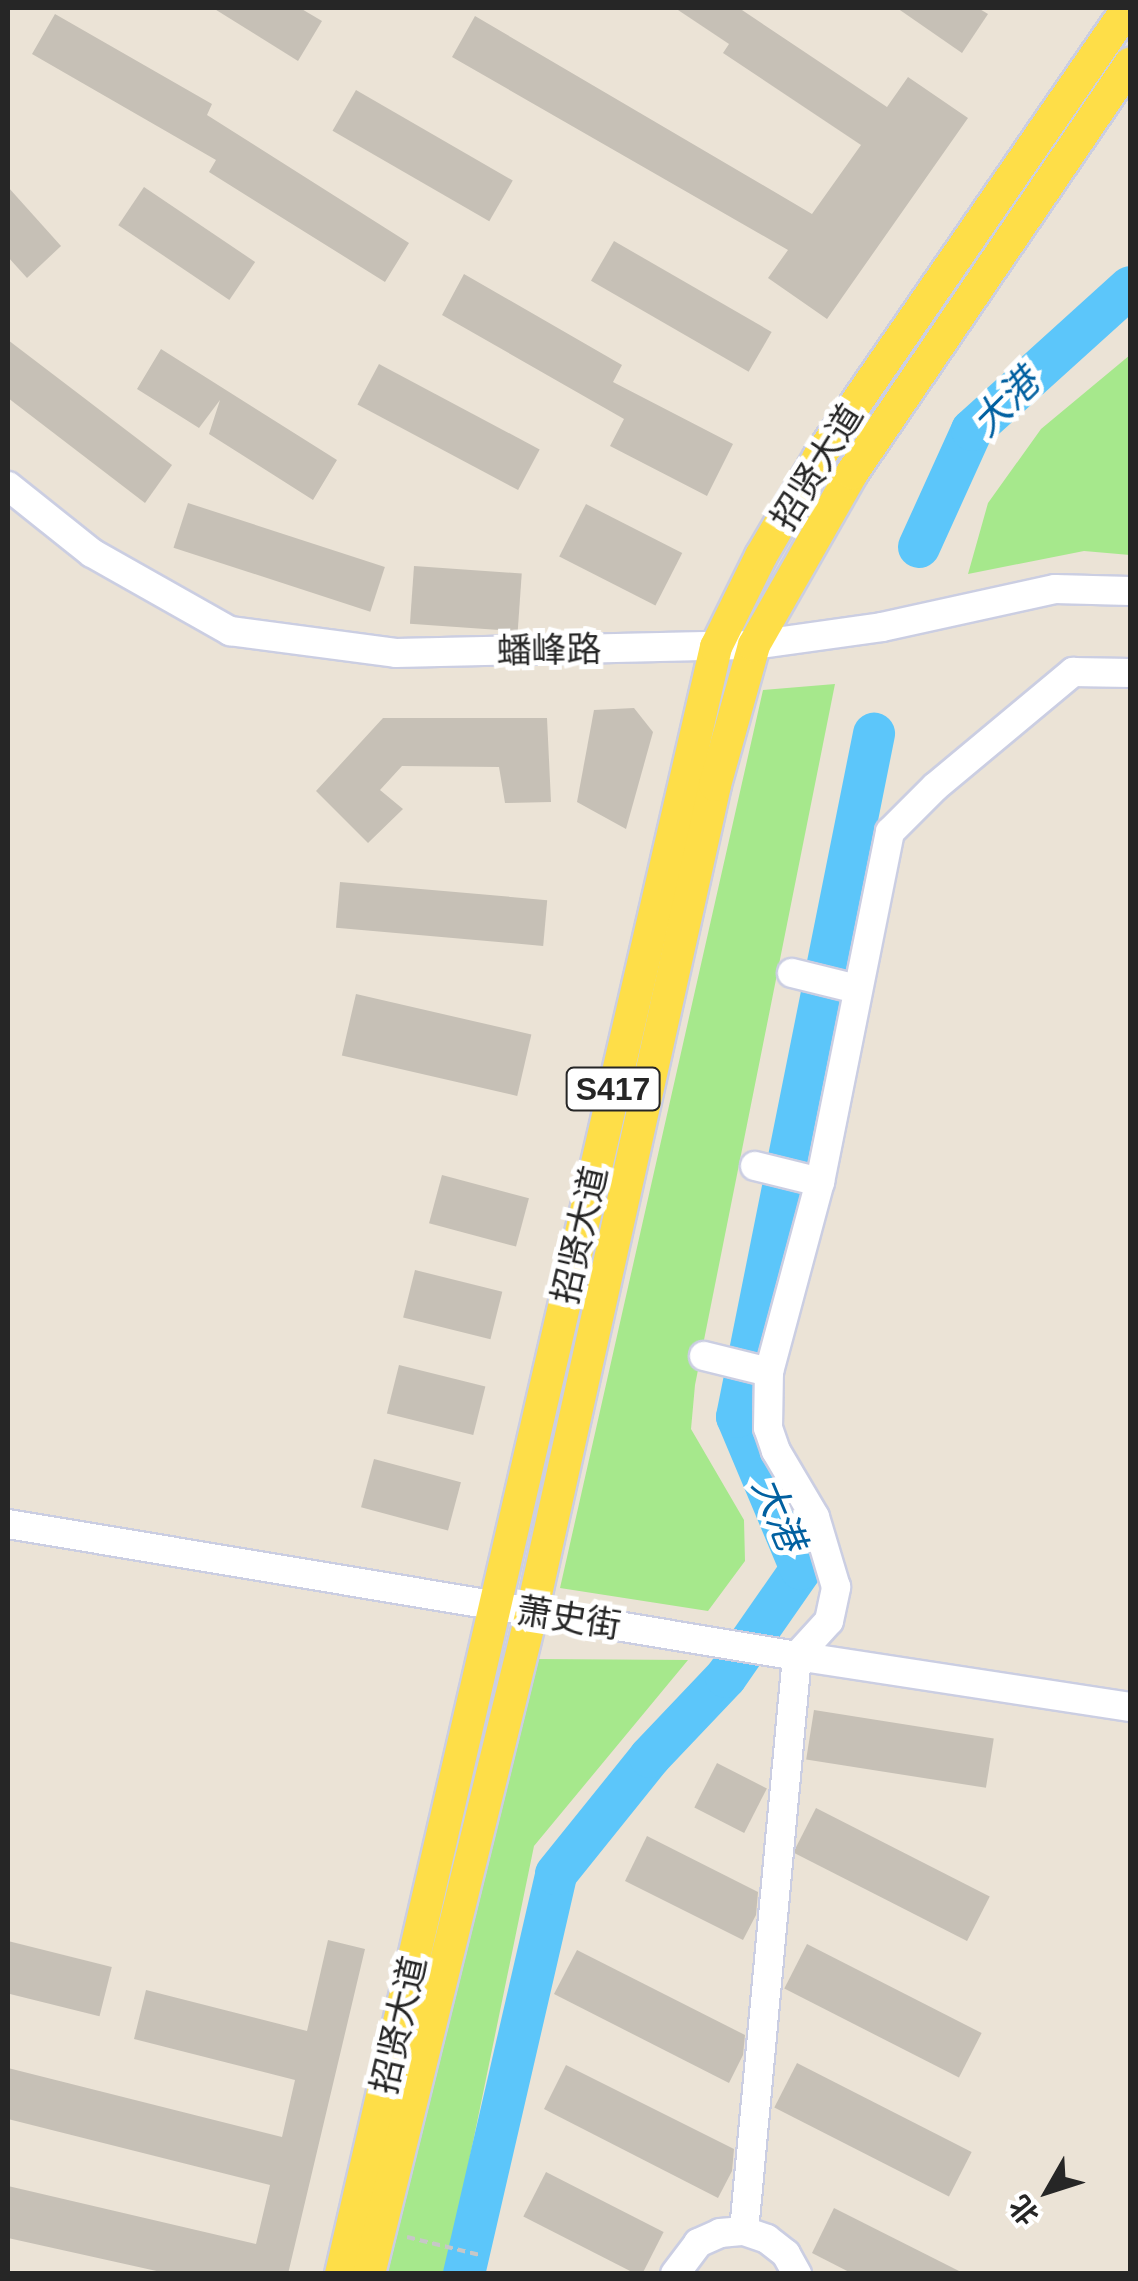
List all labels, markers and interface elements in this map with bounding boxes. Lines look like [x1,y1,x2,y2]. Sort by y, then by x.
water label: 大港 [963,360,1049,446]
street label: 招贤大道 [762,397,872,537]
street label: 蟠峰路 [496,628,602,672]
road number: S417 [566,1062,660,1116]
street label: 招贤大道 [544,1162,616,1308]
water label: 大港 [742,1470,814,1558]
street label: 萧史街 [514,1589,624,1647]
street label: 招贤大道 [363,1952,435,2098]
north arrow [998,2141,1098,2241]
text: 北 [1003,2190,1045,2231]

